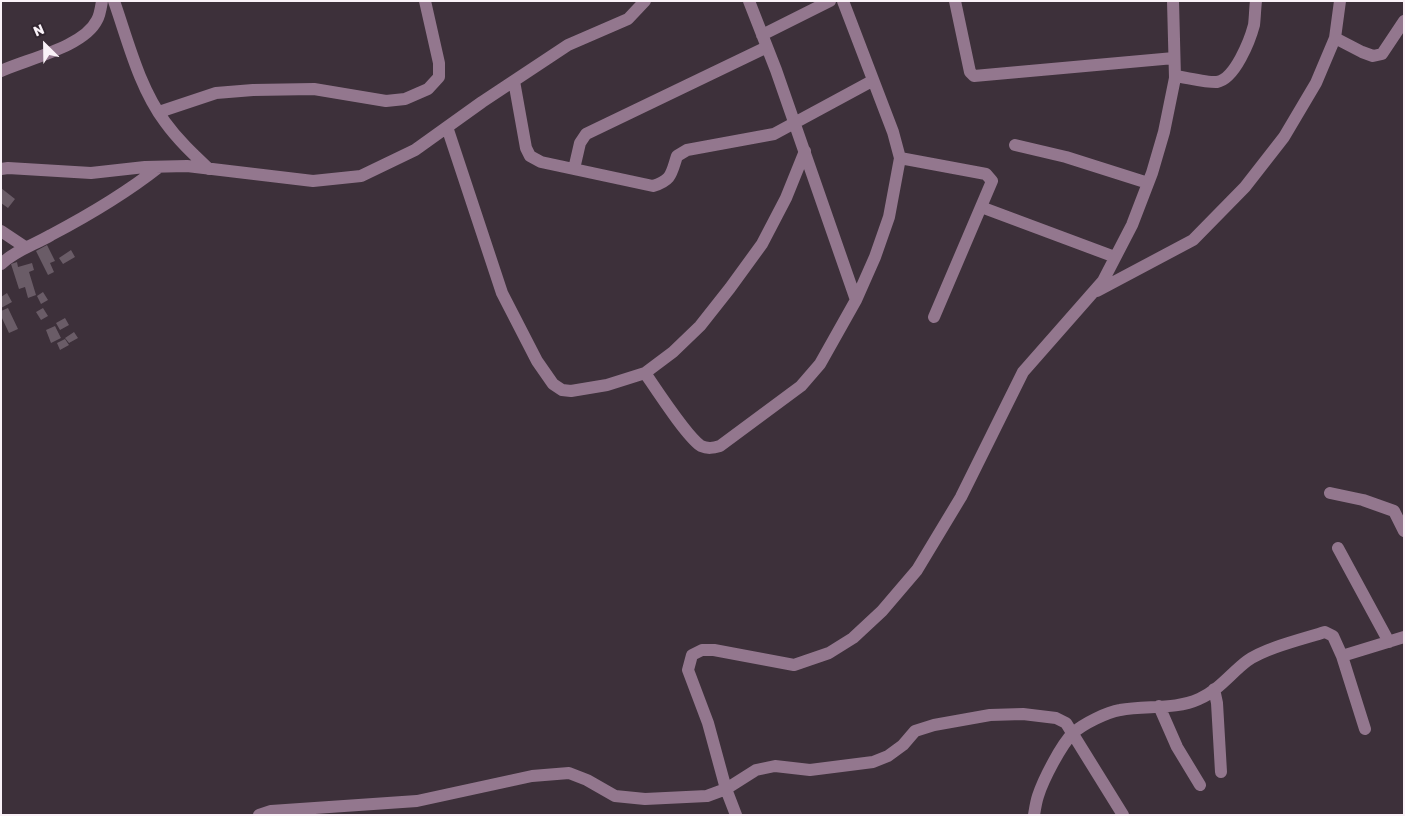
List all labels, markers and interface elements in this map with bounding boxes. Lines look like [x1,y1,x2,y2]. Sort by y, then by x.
north arrow [20,20,70,70]
text: N [31,21,47,41]

